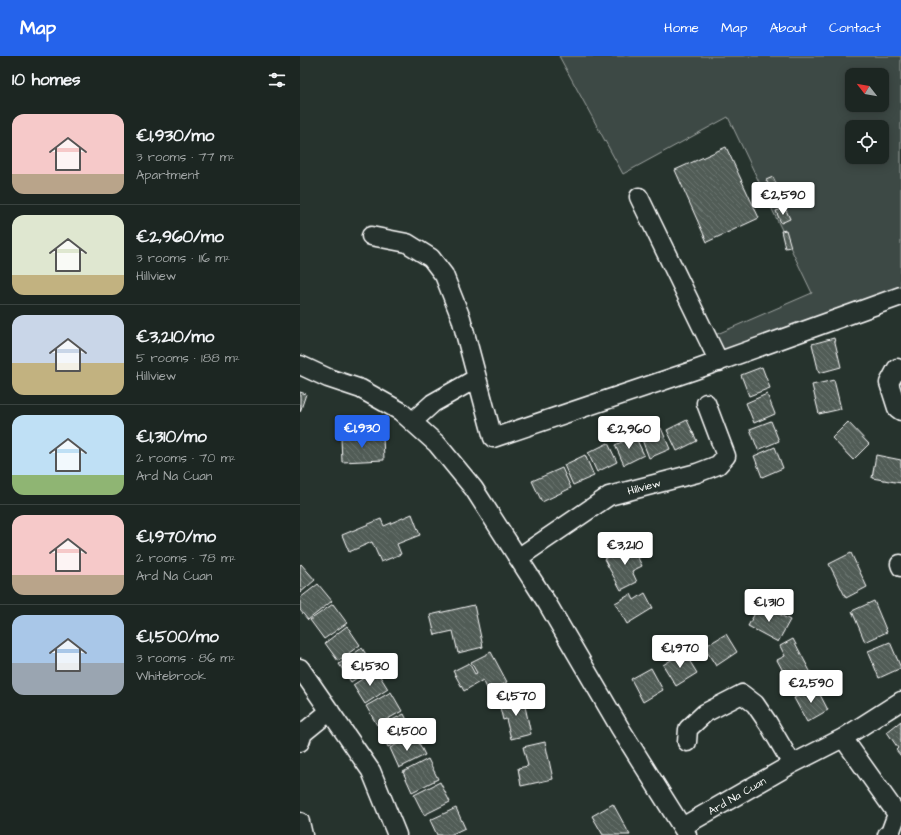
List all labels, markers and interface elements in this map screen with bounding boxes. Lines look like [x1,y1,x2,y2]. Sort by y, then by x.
text: Map [20,15,56,42]
text: Home [664,18,699,38]
text: Map [721,18,747,38]
text: About [769,18,807,38]
text: Contact [829,18,881,38]
text: 10 homes [12,68,81,92]
north arrow [845,68,889,112]
map controls [845,68,889,164]
icon: filters [266,69,288,91]
button: locate [845,120,889,164]
text: €1,930/mo [136,124,214,148]
icon: home [44,130,92,178]
text: 3 rooms · 77 m² [136,148,235,166]
text: Apartment [136,166,200,184]
pin: €2,590 [750,182,816,216]
text: €2,590 [761,186,805,204]
text: €2,960/mo [136,225,224,249]
icon: home [44,231,92,279]
text: 3 rooms · 116 m² [136,249,230,267]
text: Hillview [136,267,176,285]
text: €3,210/mo [136,325,214,349]
icon: home [44,331,92,379]
text: 5 rooms · 188 m² [136,349,240,367]
text: Hillview [136,367,176,385]
pin: €1,930 [329,415,395,449]
pin: €2,960 [596,416,662,450]
text: €1,930 [344,419,380,437]
text: €2,960 [607,420,651,438]
text: €1,310/mo [136,425,207,449]
icon: home [44,431,92,479]
text: 2 rooms · 70 m² [136,449,236,467]
text: Ard Na Cuan [136,467,212,485]
street label: Hillview [626,475,662,499]
text: €1,970/mo [136,525,216,549]
icon: home [44,531,92,579]
pin: €3,210 [592,532,658,566]
text: €3,210 [607,536,643,554]
text: 2 rooms · 78 m² [136,549,236,567]
text: Ard Na Cuan [136,567,212,585]
pin: €1,310 [736,589,802,623]
text: €1,310 [754,593,784,611]
text: €1,500/mo [136,625,219,649]
icon: home [44,631,92,679]
pin: €1,970 [647,635,713,669]
text: €1,970 [661,639,699,657]
text: 3 rooms · 86 m² [136,649,235,667]
pin: €1,530 [337,653,403,687]
text: €1,530 [351,657,389,675]
text: Whitebrook [136,667,206,685]
pin: €2,590 [778,670,844,704]
text: €2,590 [789,674,833,692]
pin: €1,570 [483,683,549,717]
text: €1,570 [496,687,536,705]
pin: €1,500 [374,718,440,752]
text: €1,500 [387,722,427,740]
street label: Ard Na Cuan [705,773,769,819]

